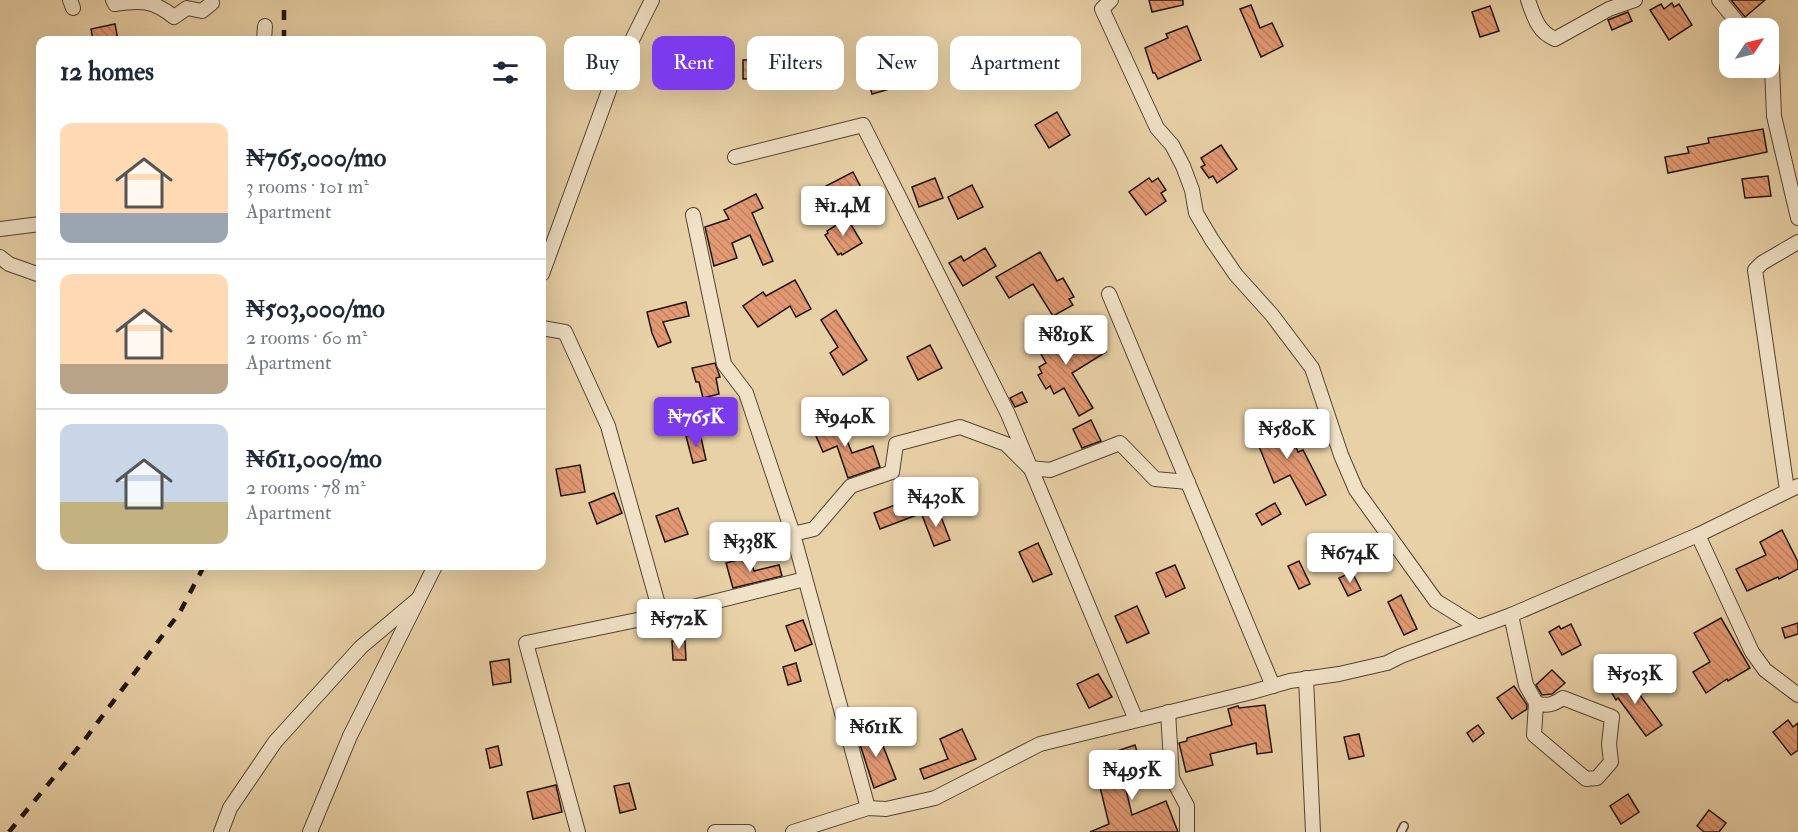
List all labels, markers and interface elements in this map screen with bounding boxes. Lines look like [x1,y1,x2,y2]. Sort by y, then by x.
north arrow [1719,18,1779,78]
map controls [1719,18,1779,78]
chip: Buy [564,36,640,90]
chip: Rent [652,36,735,90]
chip: Filters [747,36,844,90]
chip: New [856,36,938,90]
chip: Apartment [950,36,1081,90]
text: 12 homes [60,56,154,88]
icon: filters [489,56,522,89]
text: ₦765,000/mo [246,142,386,174]
icon: home [108,147,180,219]
text: 3 rooms · 101 m² [246,174,369,199]
pin: ₦1.4M [801,186,885,237]
text: ₦1.4M [815,193,871,218]
text: Apartment [246,199,331,224]
text: ₦503,000/mo [246,293,385,325]
icon: home [108,298,180,370]
pin: ₦819K [1024,315,1108,366]
text: ₦819K [1038,322,1094,347]
text: 2 rooms · 60 m² [246,325,367,350]
text: Apartment [246,350,331,375]
pin: ₦765K [654,397,738,448]
pin: ₦940K [803,397,887,448]
text: ₦765K [668,404,724,429]
text: ₦940K [815,404,875,429]
pin: ₦580K [1245,409,1329,460]
text: ₦580K [1259,416,1315,441]
text: ₦611,000/mo [246,443,382,475]
icon: home [108,448,180,520]
text: 2 rooms · 78 m² [246,475,366,500]
pin: ₦430K [894,477,978,528]
text: ₦430K [907,484,965,509]
text: Apartment [246,500,331,525]
pin: ₦338K [708,522,792,573]
text: ₦338K [723,529,777,554]
pin: ₦674K [1308,533,1392,584]
text: ₦674K [1321,540,1379,565]
pin: ₦572K [637,599,721,650]
text: ₦572K [651,606,707,631]
pin: ₦503K [1593,654,1677,705]
text: ₦503K [1608,661,1662,686]
pin: ₦611K [834,707,918,758]
text: ₦611K [850,714,902,739]
pin: ₦495K [1090,750,1174,801]
text: ₦495K [1103,757,1161,782]

